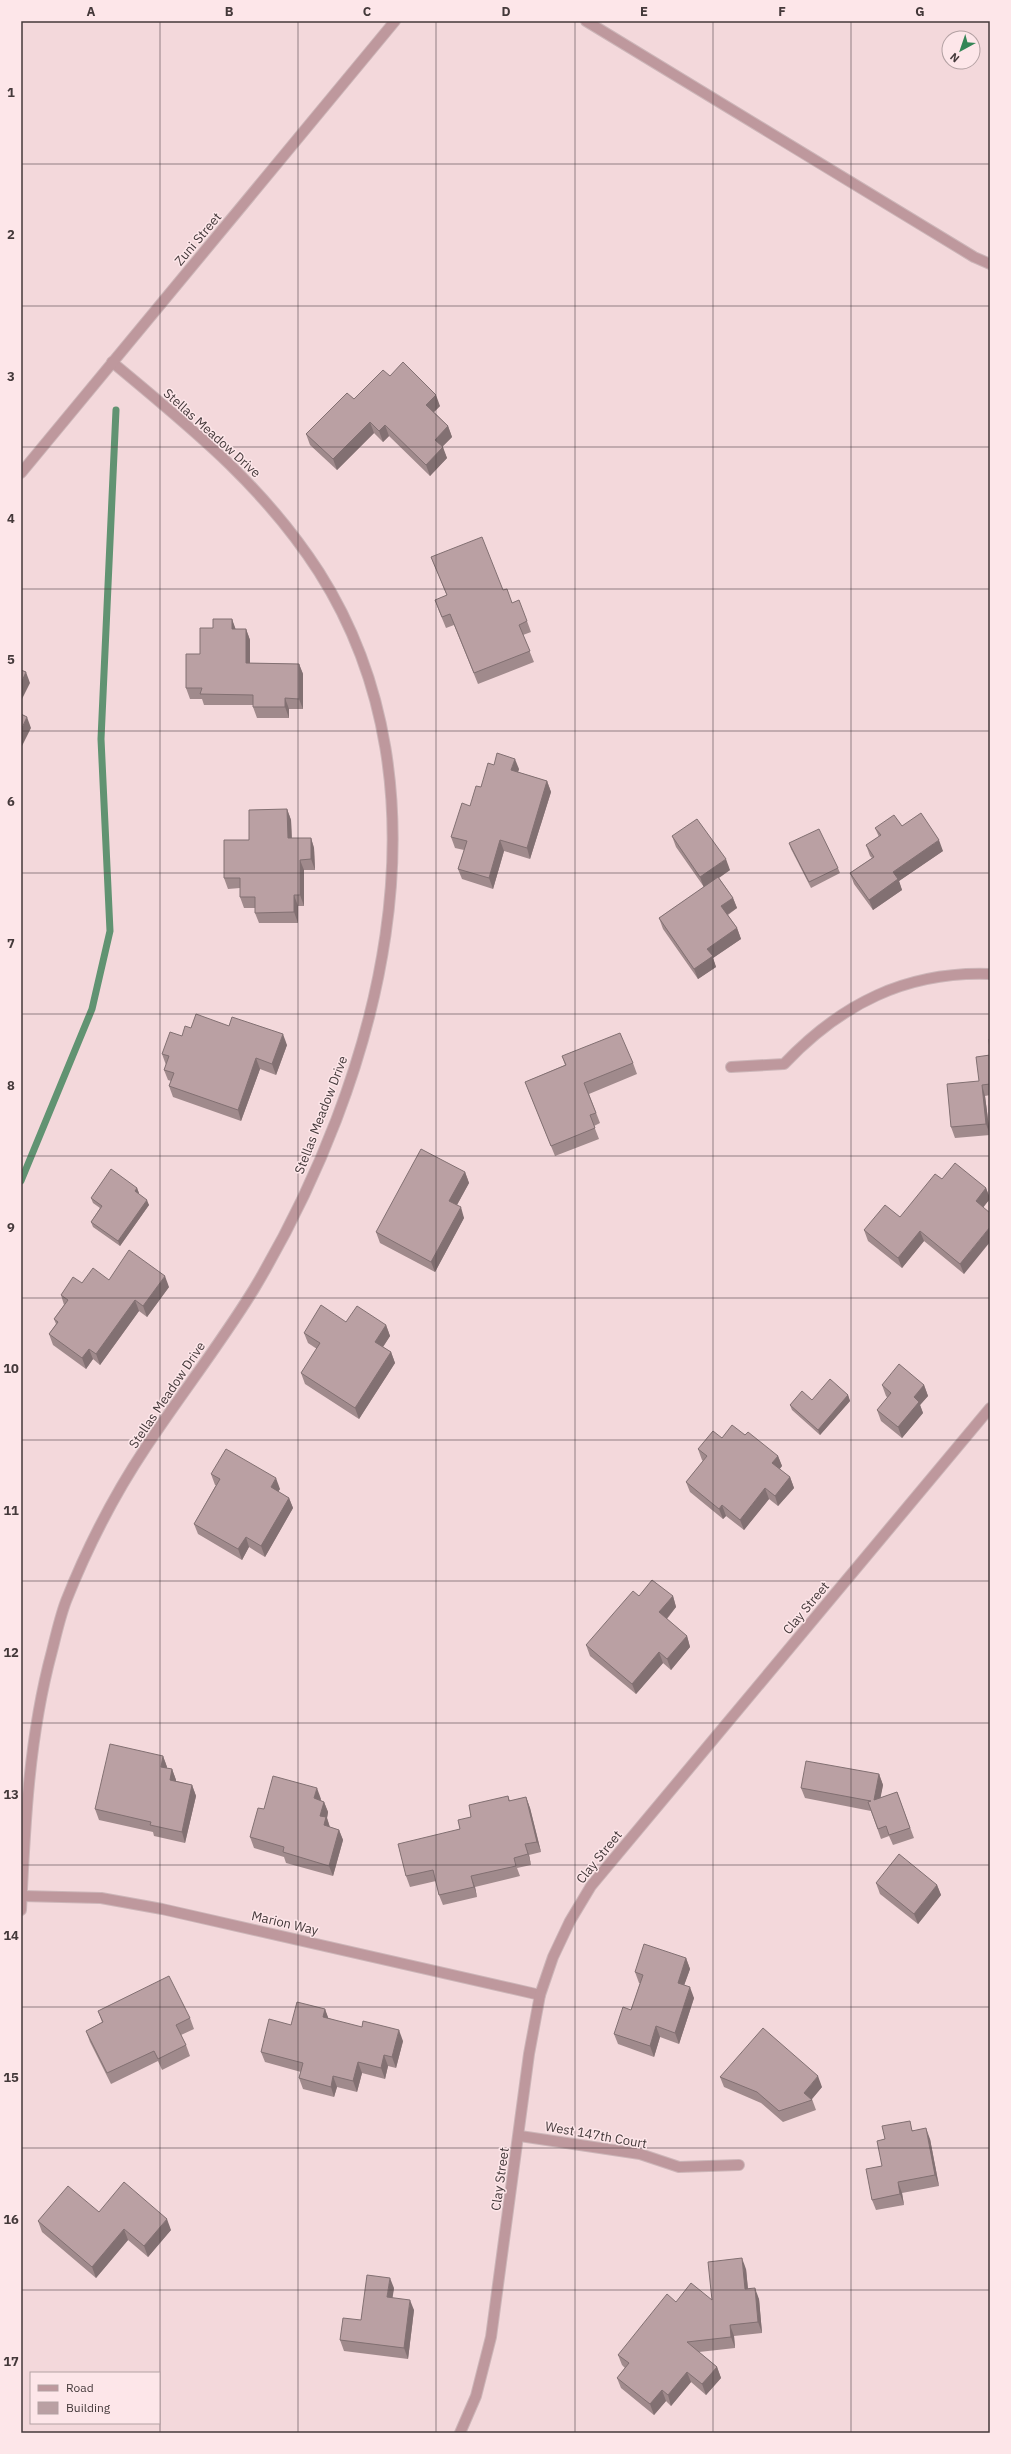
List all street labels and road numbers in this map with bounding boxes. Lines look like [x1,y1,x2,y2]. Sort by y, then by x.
street label: Zuni Street [171,209,225,269]
street label: Stellas Meadow Drive [160,385,264,481]
street label: Stellas Meadow Drive [291,1054,351,1176]
street label: Stellas Meadow Drive [125,1338,209,1452]
street label: Clay Street [779,1578,833,1638]
street label: Clay Street [572,1827,626,1887]
street label: Marion Way [250,1907,321,1939]
street label: West 147th Court [544,2118,648,2152]
street label: Clay Street [487,2146,513,2212]

